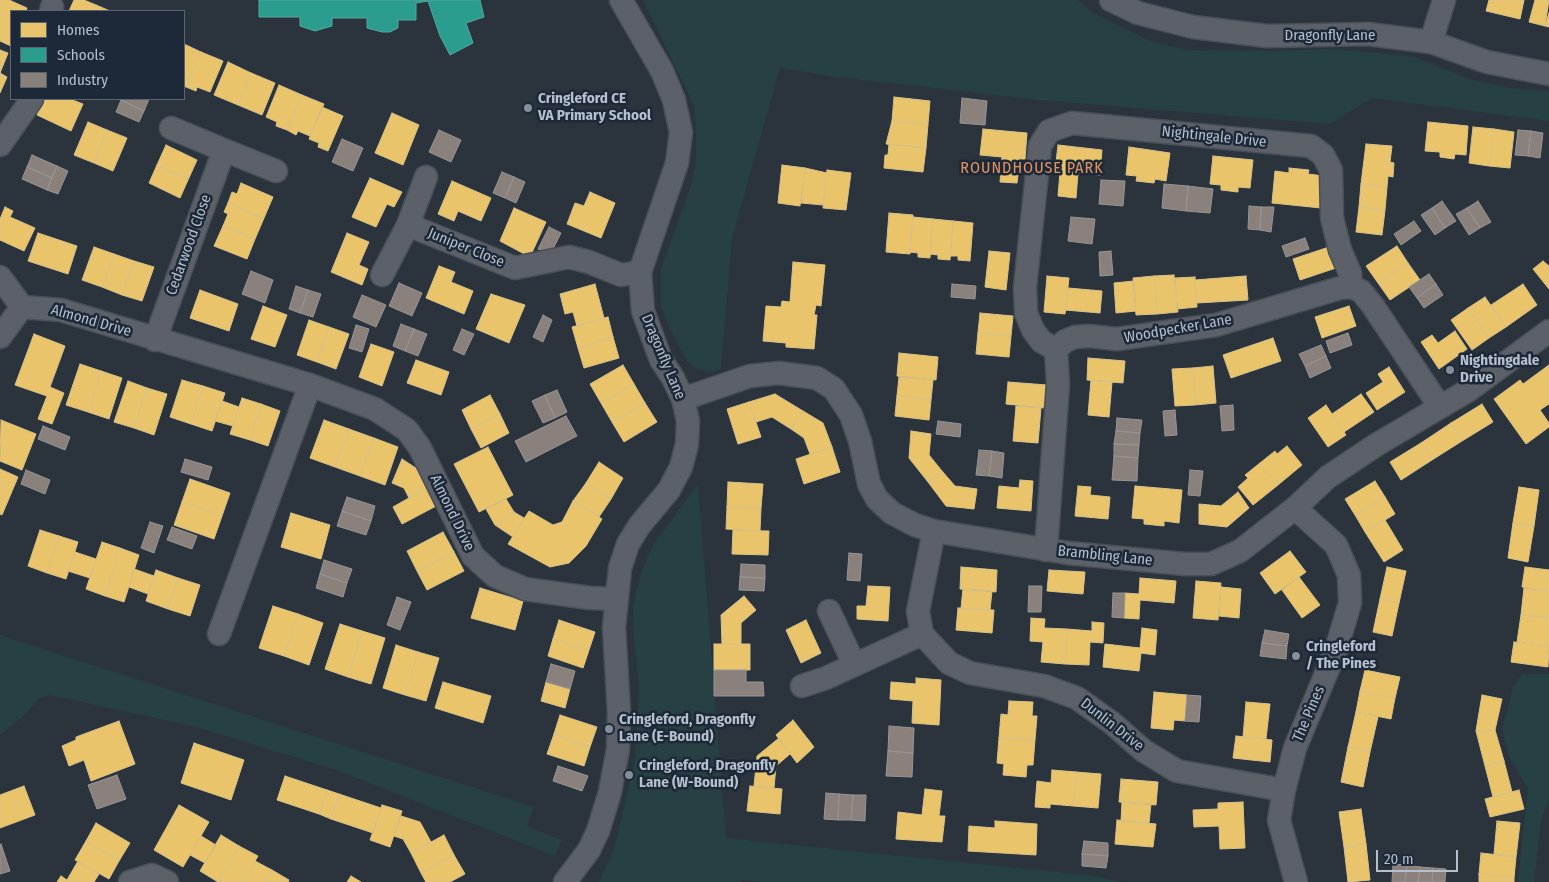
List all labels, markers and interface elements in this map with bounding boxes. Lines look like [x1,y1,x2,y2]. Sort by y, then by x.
legend [10,10,185,100]
text: Homes [57,21,99,39]
street label: Dragonfly Lane [1285,27,1375,45]
text: Schools [57,46,105,64]
text: Industry [57,71,108,89]
place label: Cringleford CE VA Primary School [538,90,651,125]
marker: Cringleford CE VA Primary School [522,102,534,114]
street label: Nightingale Drive [1161,123,1267,151]
district label: ROUNDHOUSE PARK [958,159,1106,179]
street label: Cedarwood Close [162,192,216,298]
street label: Juniper Close [425,225,507,271]
street label: Almond Drive [49,301,133,341]
street label: Woodpecker Lane [1123,311,1233,347]
street label: Dragonfly Lane [637,312,689,402]
place label: Nightingdale Drive [1460,352,1539,387]
marker: Nightingdale Drive [1444,364,1456,376]
street label: Almond Drive [426,472,478,554]
street label: Brambling Lane [1057,542,1153,570]
place label: Cringleford / The Pines [1306,638,1376,673]
marker: Cringleford / The Pines [1290,650,1302,662]
street label: The Pines [1289,683,1329,745]
street label: Dunlin Drive [1077,695,1147,755]
place label: Cringleford, Dragonfly Lane (E-Bound) [619,711,756,746]
marker: Cringleford, Dragonfly Lane (E-Bound) [603,723,615,735]
place label: Cringleford, Dragonfly Lane (W-Bound) [639,757,776,792]
marker: Cringleford, Dragonfly Lane (W-Bound) [623,769,635,781]
scale bar [1379,840,1462,872]
text: 20 m [1384,850,1414,868]

